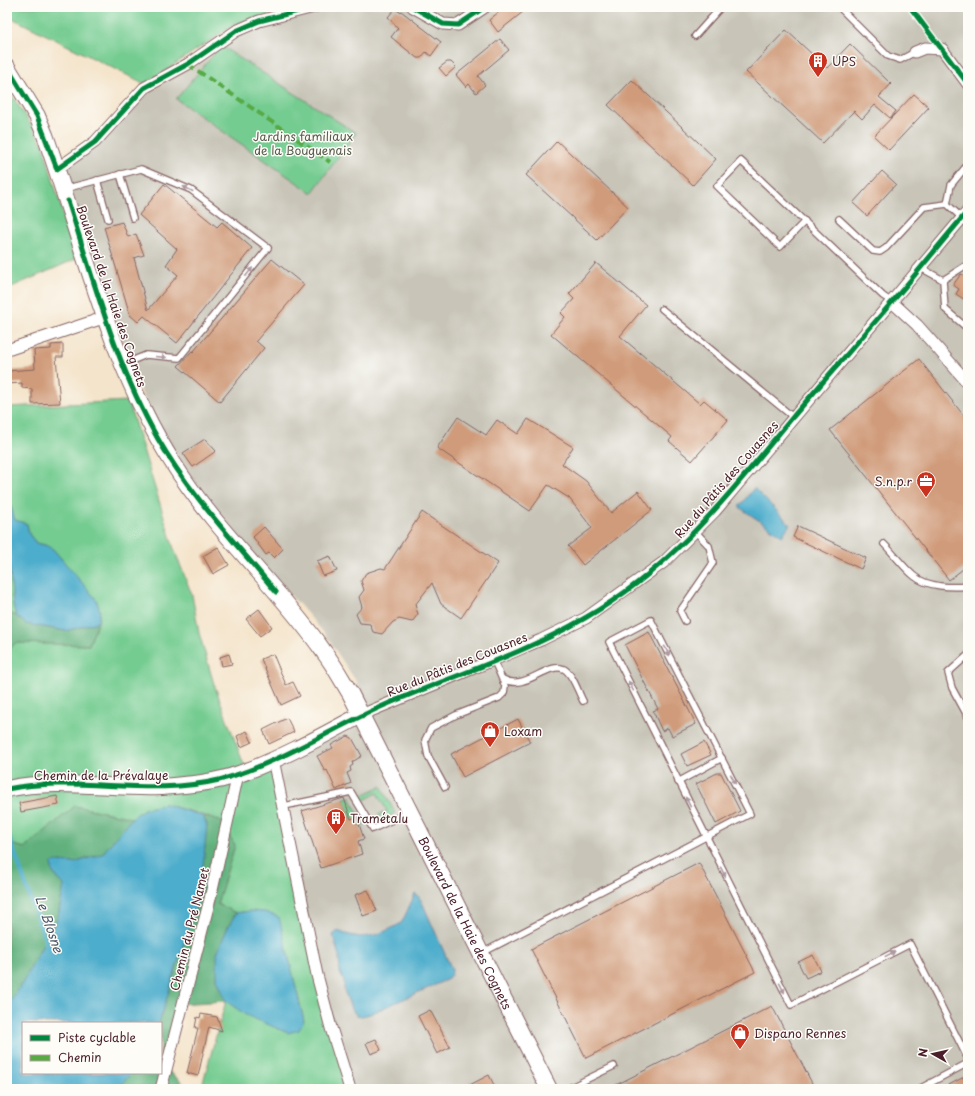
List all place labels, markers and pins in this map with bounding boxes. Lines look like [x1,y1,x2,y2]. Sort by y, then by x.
building icon: UPS [807,50,829,78]
place label: UPS [832,52,856,70]
office icon: S.n.p.r [915,470,937,498]
place label: S.n.p.r [874,472,913,490]
shop icon: Loxam [479,720,501,748]
place label: Loxam [504,722,542,740]
building icon: Tramétalu [325,807,347,835]
place label: Tramétalu [350,809,408,827]
shop icon: Dispano Rennes [729,1022,751,1050]
place label: Dispano Rennes [754,1024,847,1042]

